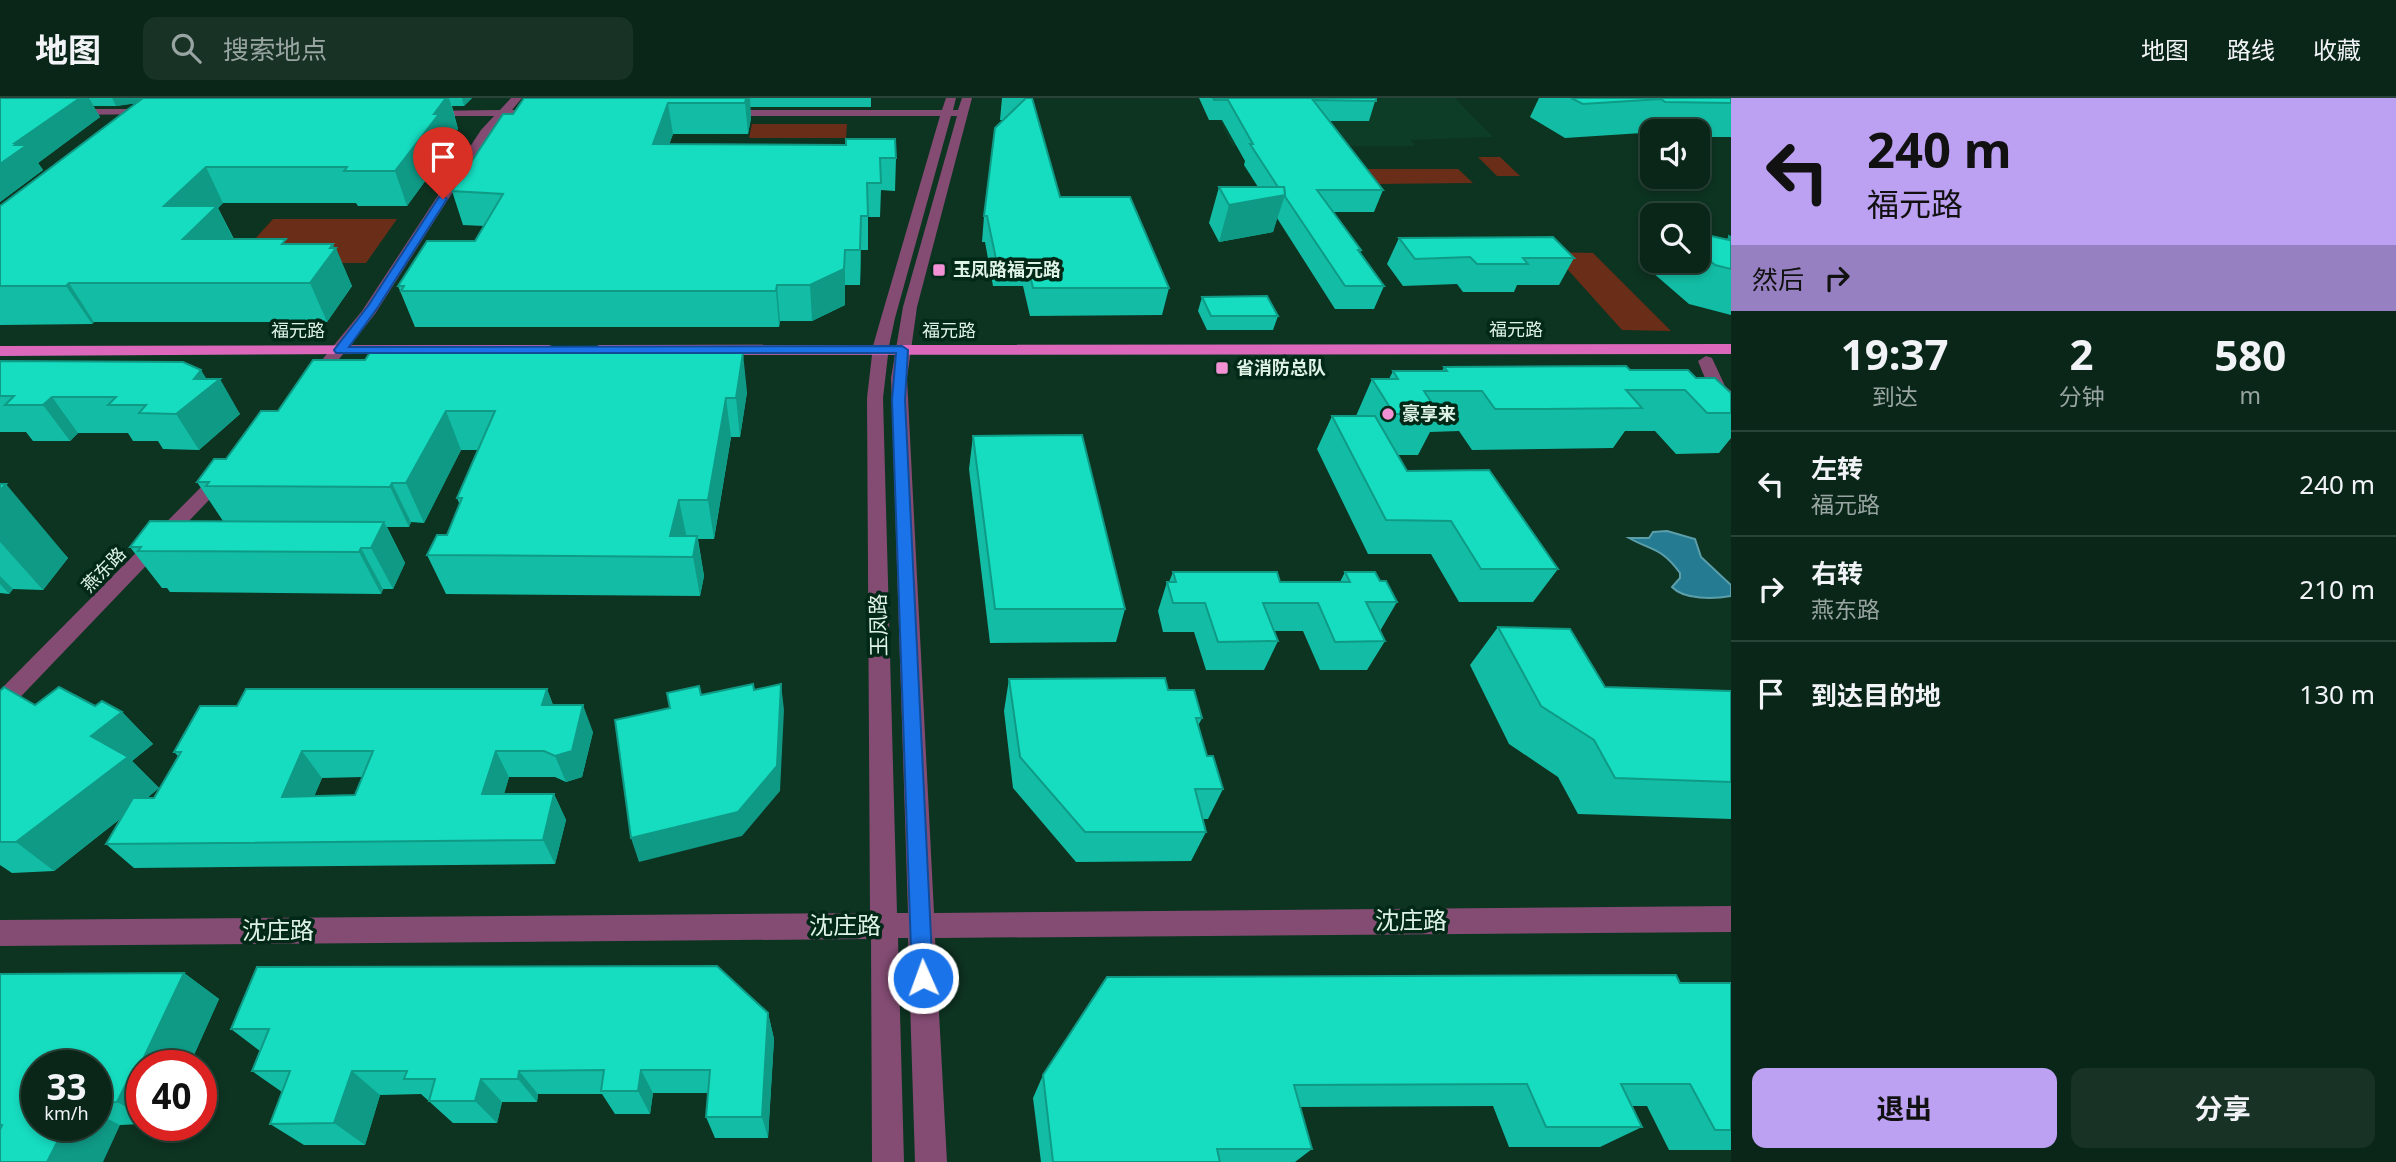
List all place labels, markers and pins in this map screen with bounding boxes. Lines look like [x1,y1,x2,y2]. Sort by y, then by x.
pin [413,127,473,199]
place label: 玉凤路福元路 [953,257,1061,281]
marker: 玉凤路福元路 [931,262,947,278]
place label: 省消防总队 [1236,355,1326,379]
marker: 省消防总队 [1214,360,1230,376]
place label: 豪享来 [1402,401,1456,425]
marker: 豪享来 [1380,406,1396,422]

